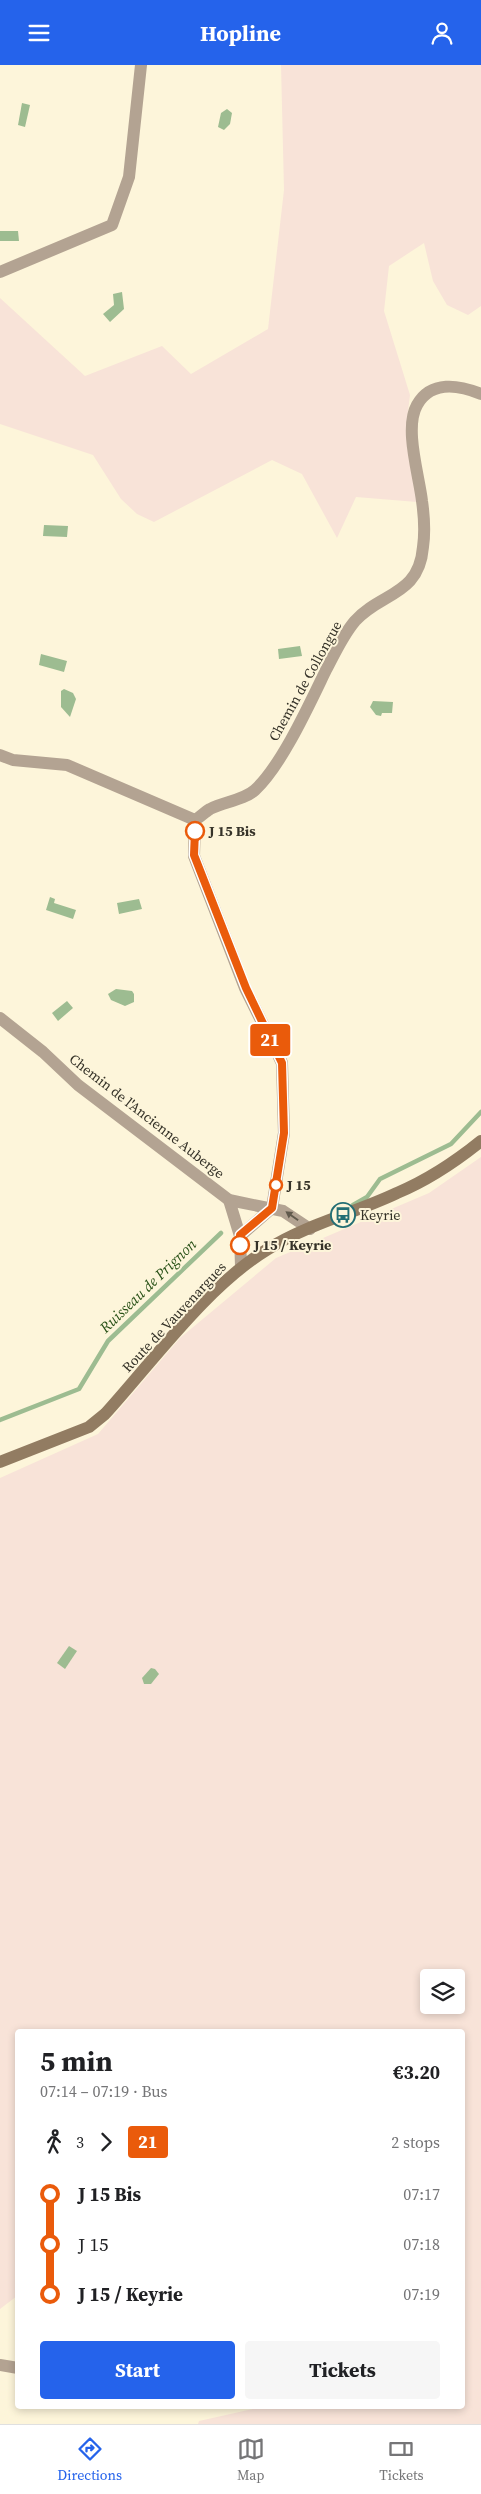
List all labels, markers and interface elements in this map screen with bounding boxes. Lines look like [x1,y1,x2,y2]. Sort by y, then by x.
text: Hopline [200,18,281,48]
icon: menu [25,19,53,47]
icon: person [428,19,456,47]
street label: Chemin de Collongue [264,617,346,745]
marker: J 15 Bis [185,821,205,841]
place label: J 15 Bis [208,821,256,841]
line badge: 21 [248,1024,292,1056]
text: 21 [260,1027,280,1052]
street label: Chemin de l'Ancienne Auberge [65,1049,229,1183]
place label: J 15 [286,1175,311,1195]
marker: J 15 [269,1178,283,1192]
bus stop icon: Keyrie [330,1202,356,1228]
place label: Keyrie [360,1205,400,1225]
one-way arrow [285,1211,299,1221]
water label: Ruisseau de Prignon [94,1233,201,1338]
marker: J 15 / Keyrie [230,1235,250,1255]
place label: J 15 / Keyrie [253,1235,331,1255]
street label: Route de Vauvenargues [117,1257,231,1377]
map controls [420,1969,465,2014]
button: layers [420,1969,465,2014]
text: 5 min [40,2042,113,2080]
text: €3.20 [393,2059,440,2085]
text: 07:14 – 07:19 · Bus [40,2080,168,2102]
icon: walk [40,2128,68,2156]
icon: forward [92,2128,120,2156]
text: 21 [138,2129,158,2154]
text: 3 [76,2131,84,2153]
text: 2 stops [391,2131,440,2153]
text: J 15 Bis [78,2181,141,2207]
text: 07:17 [403,2183,440,2205]
text: J 15 [78,2231,109,2257]
text: 07:18 [403,2233,440,2255]
text: J 15 / Keyrie [78,2281,183,2307]
text: 07:19 [403,2283,440,2305]
button: Start [40,2341,235,2399]
button: Tickets [245,2341,440,2399]
tab: Directions [57,2435,122,2485]
tab: Map [237,2435,265,2485]
tab: Tickets [379,2435,424,2485]

